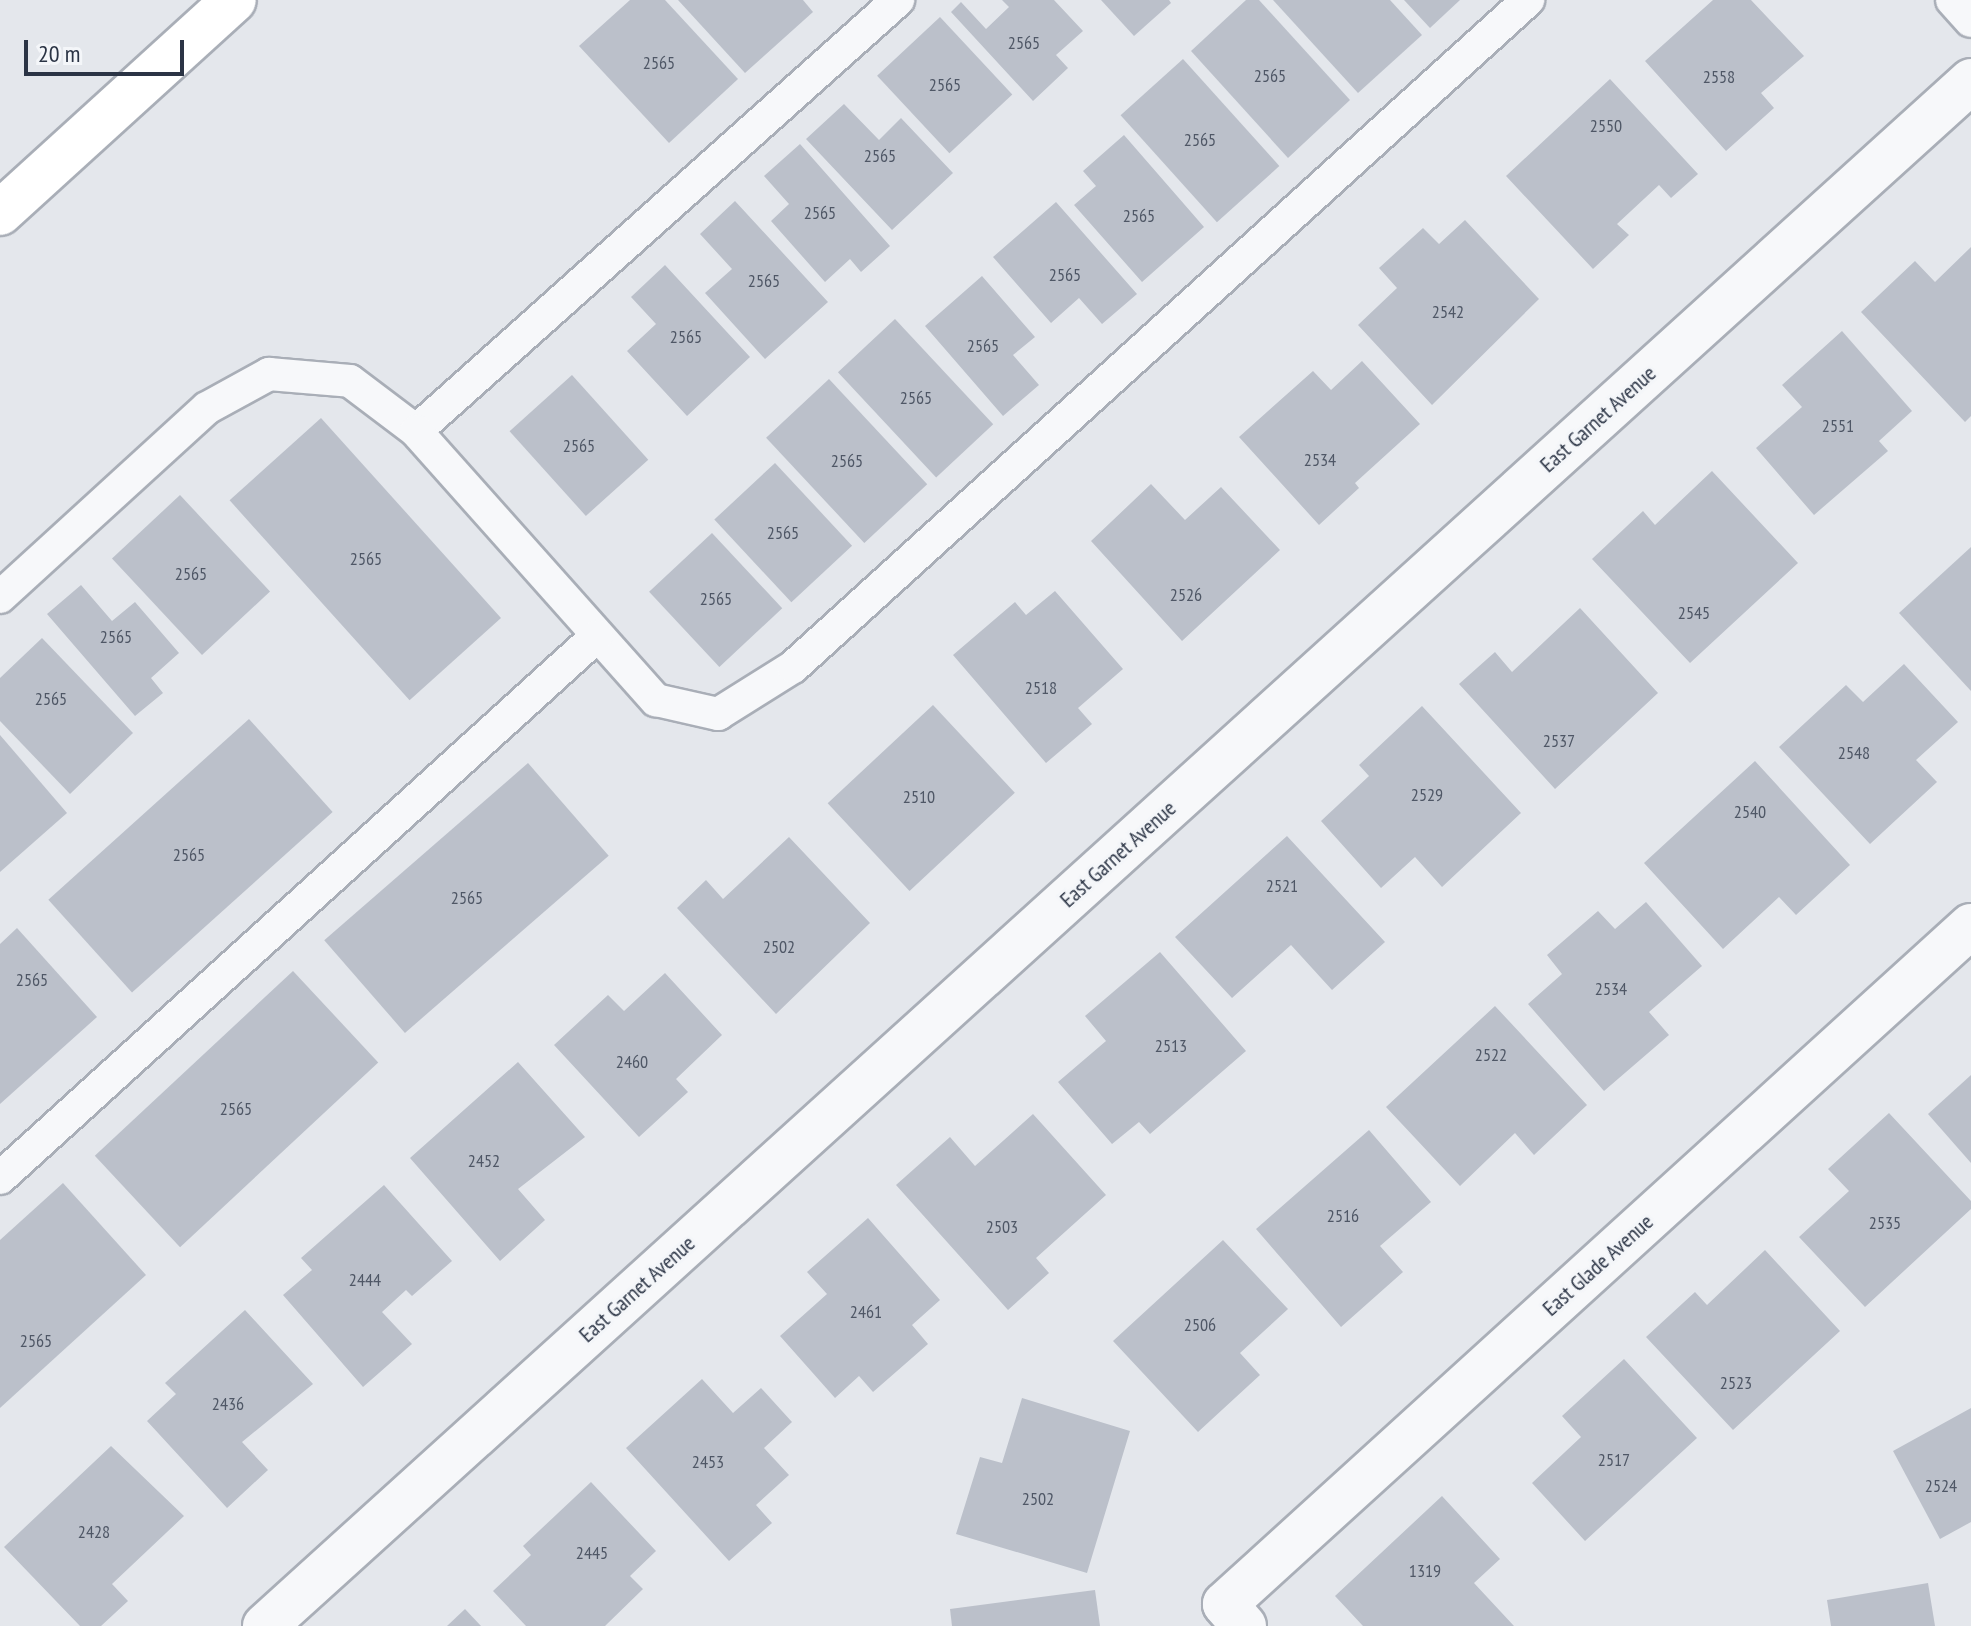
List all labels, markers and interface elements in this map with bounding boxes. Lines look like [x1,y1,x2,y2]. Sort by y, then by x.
scale bar [28,24,188,74]
house number: 2565 [1008,32,1040,54]
text: 20 m [38,38,80,69]
house number: 2565 [643,52,675,74]
house number: 2565 [1254,65,1286,87]
house number: 2558 [1703,66,1735,88]
house number: 2565 [929,74,961,96]
house number: 2550 [1590,115,1622,137]
house number: 2565 [1184,129,1216,151]
house number: 2565 [864,145,896,167]
house number: 2565 [804,202,836,224]
house number: 2565 [1123,205,1155,227]
house number: 2565 [1049,264,1081,286]
house number: 2565 [748,270,780,292]
house number: 2542 [1432,301,1464,323]
house number: 2565 [670,326,702,348]
house number: 2565 [967,335,999,357]
street label: East Garnet Avenue [1534,360,1662,478]
house number: 2565 [900,387,932,409]
house number: 2551 [1822,415,1854,437]
house number: 2565 [563,435,595,457]
house number: 2534 [1304,449,1336,471]
house number: 2565 [831,450,863,472]
house number: 2565 [767,522,799,544]
house number: 2565 [350,548,382,570]
house number: 2565 [175,563,207,585]
house number: 2526 [1170,584,1202,606]
house number: 2565 [700,588,732,610]
house number: 2545 [1678,602,1710,624]
house number: 2565 [100,626,132,648]
house number: 2518 [1025,677,1057,699]
house number: 2565 [35,688,67,710]
house number: 2537 [1543,730,1575,752]
house number: 2548 [1838,742,1870,764]
house number: 2529 [1411,784,1443,806]
house number: 2510 [903,786,935,808]
street label: East Garnet Avenue [1054,795,1182,913]
house number: 2540 [1734,801,1766,823]
house number: 2565 [173,844,205,866]
house number: 2521 [1266,875,1298,897]
house number: 2565 [451,887,483,909]
house number: 2502 [763,936,795,958]
house number: 2565 [16,969,48,991]
house number: 2534 [1595,978,1627,1000]
house number: 2513 [1155,1035,1187,1057]
house number: 2522 [1475,1044,1507,1066]
house number: 2460 [616,1051,648,1073]
house number: 2565 [220,1098,252,1120]
house number: 2452 [468,1150,500,1172]
house number: 2516 [1327,1205,1359,1227]
street label: East Glade Avenue [1537,1208,1659,1322]
house number: 2535 [1869,1212,1901,1234]
house number: 2503 [986,1216,1018,1238]
street label: East Garnet Avenue [573,1230,701,1348]
house number: 2444 [349,1269,381,1291]
house number: 2461 [850,1301,882,1323]
house number: 2506 [1184,1314,1216,1336]
house number: 2565 [20,1330,52,1352]
house number: 2523 [1720,1372,1752,1394]
house number: 2436 [212,1393,244,1415]
house number: 2517 [1598,1449,1630,1471]
house number: 2453 [692,1451,724,1473]
house number: 2524 [1925,1475,1957,1497]
house number: 2502 [1022,1488,1054,1510]
house number: 2428 [78,1521,110,1543]
house number: 2445 [576,1542,608,1564]
house number: 1319 [1409,1560,1441,1582]

